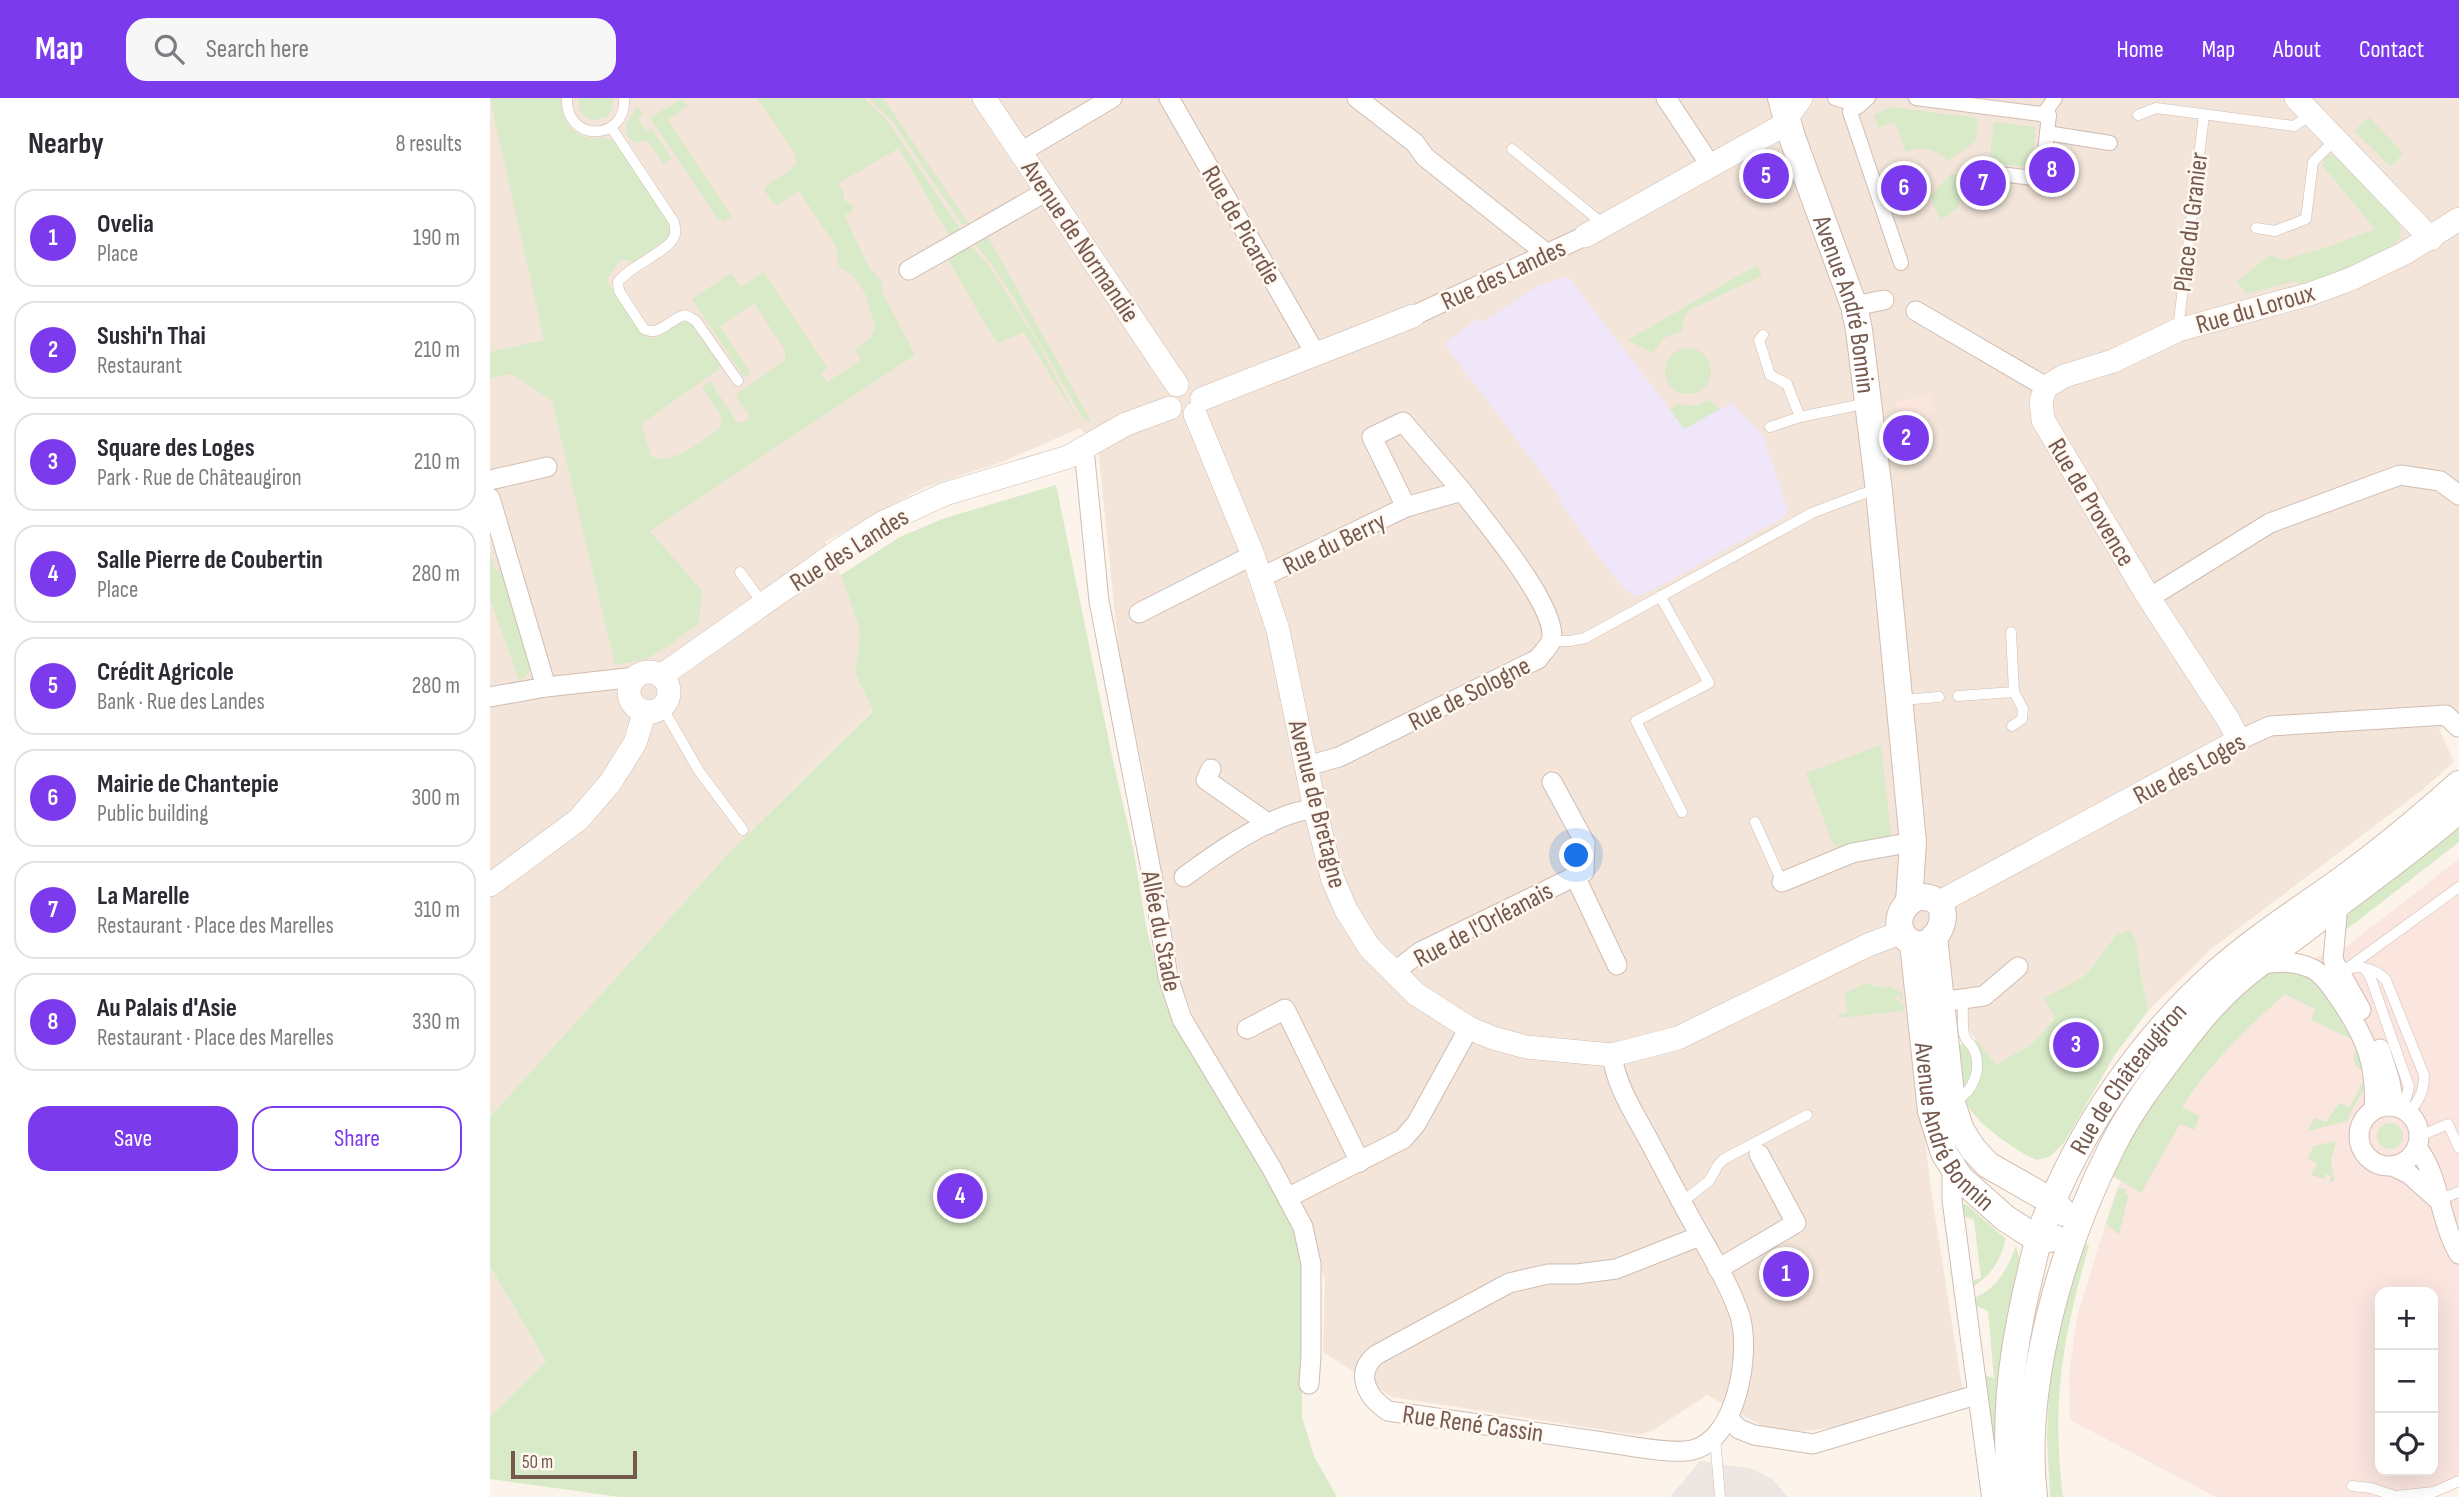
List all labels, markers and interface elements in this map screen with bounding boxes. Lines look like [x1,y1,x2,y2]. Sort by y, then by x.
search box [126,18,616,81]
text: Map [35,29,84,69]
icon: search [150,30,188,68]
text: Search here [206,34,309,65]
text: Home [2116,35,2164,64]
text: Map [2202,35,2235,64]
text: About [2273,35,2321,64]
text: Contact [2359,35,2424,64]
text: Nearby [28,126,104,162]
text: 8 results [396,130,462,158]
pin: 8 [2029,144,2075,196]
pin: 5 [1743,150,1789,202]
street label: Place du Granier [2168,150,2215,294]
street label: Avenue de Normandie [1014,154,1145,329]
pin: 7 [1960,157,2006,209]
street label: Rue de Picardie [1194,161,1287,291]
pin: 6 [1881,162,1927,214]
text: Ovelia [97,209,154,240]
street label: Avenue André Bonnin [1805,211,1881,395]
text: 1 [48,224,58,252]
text: 190 m [413,224,460,252]
street label: Rue des Landes [1437,233,1571,318]
text: Place [97,240,138,268]
street label: Rue du Loroux [2193,278,2319,341]
text: Sushi'n Thai [97,321,206,352]
text: 2 [48,336,58,364]
text: 210 m [414,336,460,364]
text: Restaurant [97,352,182,380]
pin: 2 [1883,412,1929,464]
text: Square des Loges [97,433,255,464]
street label: Rue de Provence [2040,433,2141,572]
text: 3 [48,448,58,476]
text: 210 m [414,448,460,476]
text: Park · Rue de Châteaugiron [97,464,302,492]
street label: Rue des Landes [785,502,915,599]
street label: Rue du Berry [1278,506,1391,583]
text: Salle Pierre de Coubertin [97,545,323,576]
text: 4 [48,560,58,588]
text: 280 m [412,560,460,588]
text: Place [97,576,138,604]
street label: Rue de Sologne [1404,650,1536,738]
text: Crédit Agricole [97,657,234,688]
text: 5 [48,672,58,700]
text: 280 m [412,672,460,700]
text: Bank · Rue des Landes [97,688,265,716]
street label: Avenue de Bretagne [1280,716,1352,892]
street label: Rue des Loges [2128,727,2251,812]
text: Mairie de Chantepie [97,769,279,800]
text: 6 [48,784,58,812]
text: 300 m [411,784,460,812]
text: Public building [97,800,208,828]
your location [1559,838,1593,872]
street label: Allée du Stade [1133,867,1187,994]
street label: Rue de l'Orléanais [1409,876,1558,975]
text: La Marelle [97,881,190,912]
text: 7 [48,896,58,924]
text: 310 m [414,896,460,924]
text: Restaurant · Place des Marelles [97,912,334,940]
text: Au Palais d'Asie [97,993,237,1024]
street label: Rue de Châteaugiron [2064,997,2194,1160]
text: 8 [48,1008,58,1036]
text: 330 m [412,1008,460,1036]
pin: 3 [2053,1019,2099,1071]
text: Restaurant · Place des Marelles [97,1024,334,1052]
street label: Avenue André Bonnin [1907,1040,2000,1218]
button: Save [28,1106,238,1171]
button: Share [252,1106,462,1171]
pin: 4 [937,1170,983,1222]
pin: 1 [1763,1248,1809,1300]
map controls [2375,1287,2438,1476]
button: + [2375,1287,2438,1350]
button: − [2375,1350,2438,1413]
street label: Rue René Cassin [1400,1399,1545,1450]
button: locate [2375,1413,2438,1476]
scale bar [511,1448,637,1480]
text: 50 m [522,1451,553,1474]

